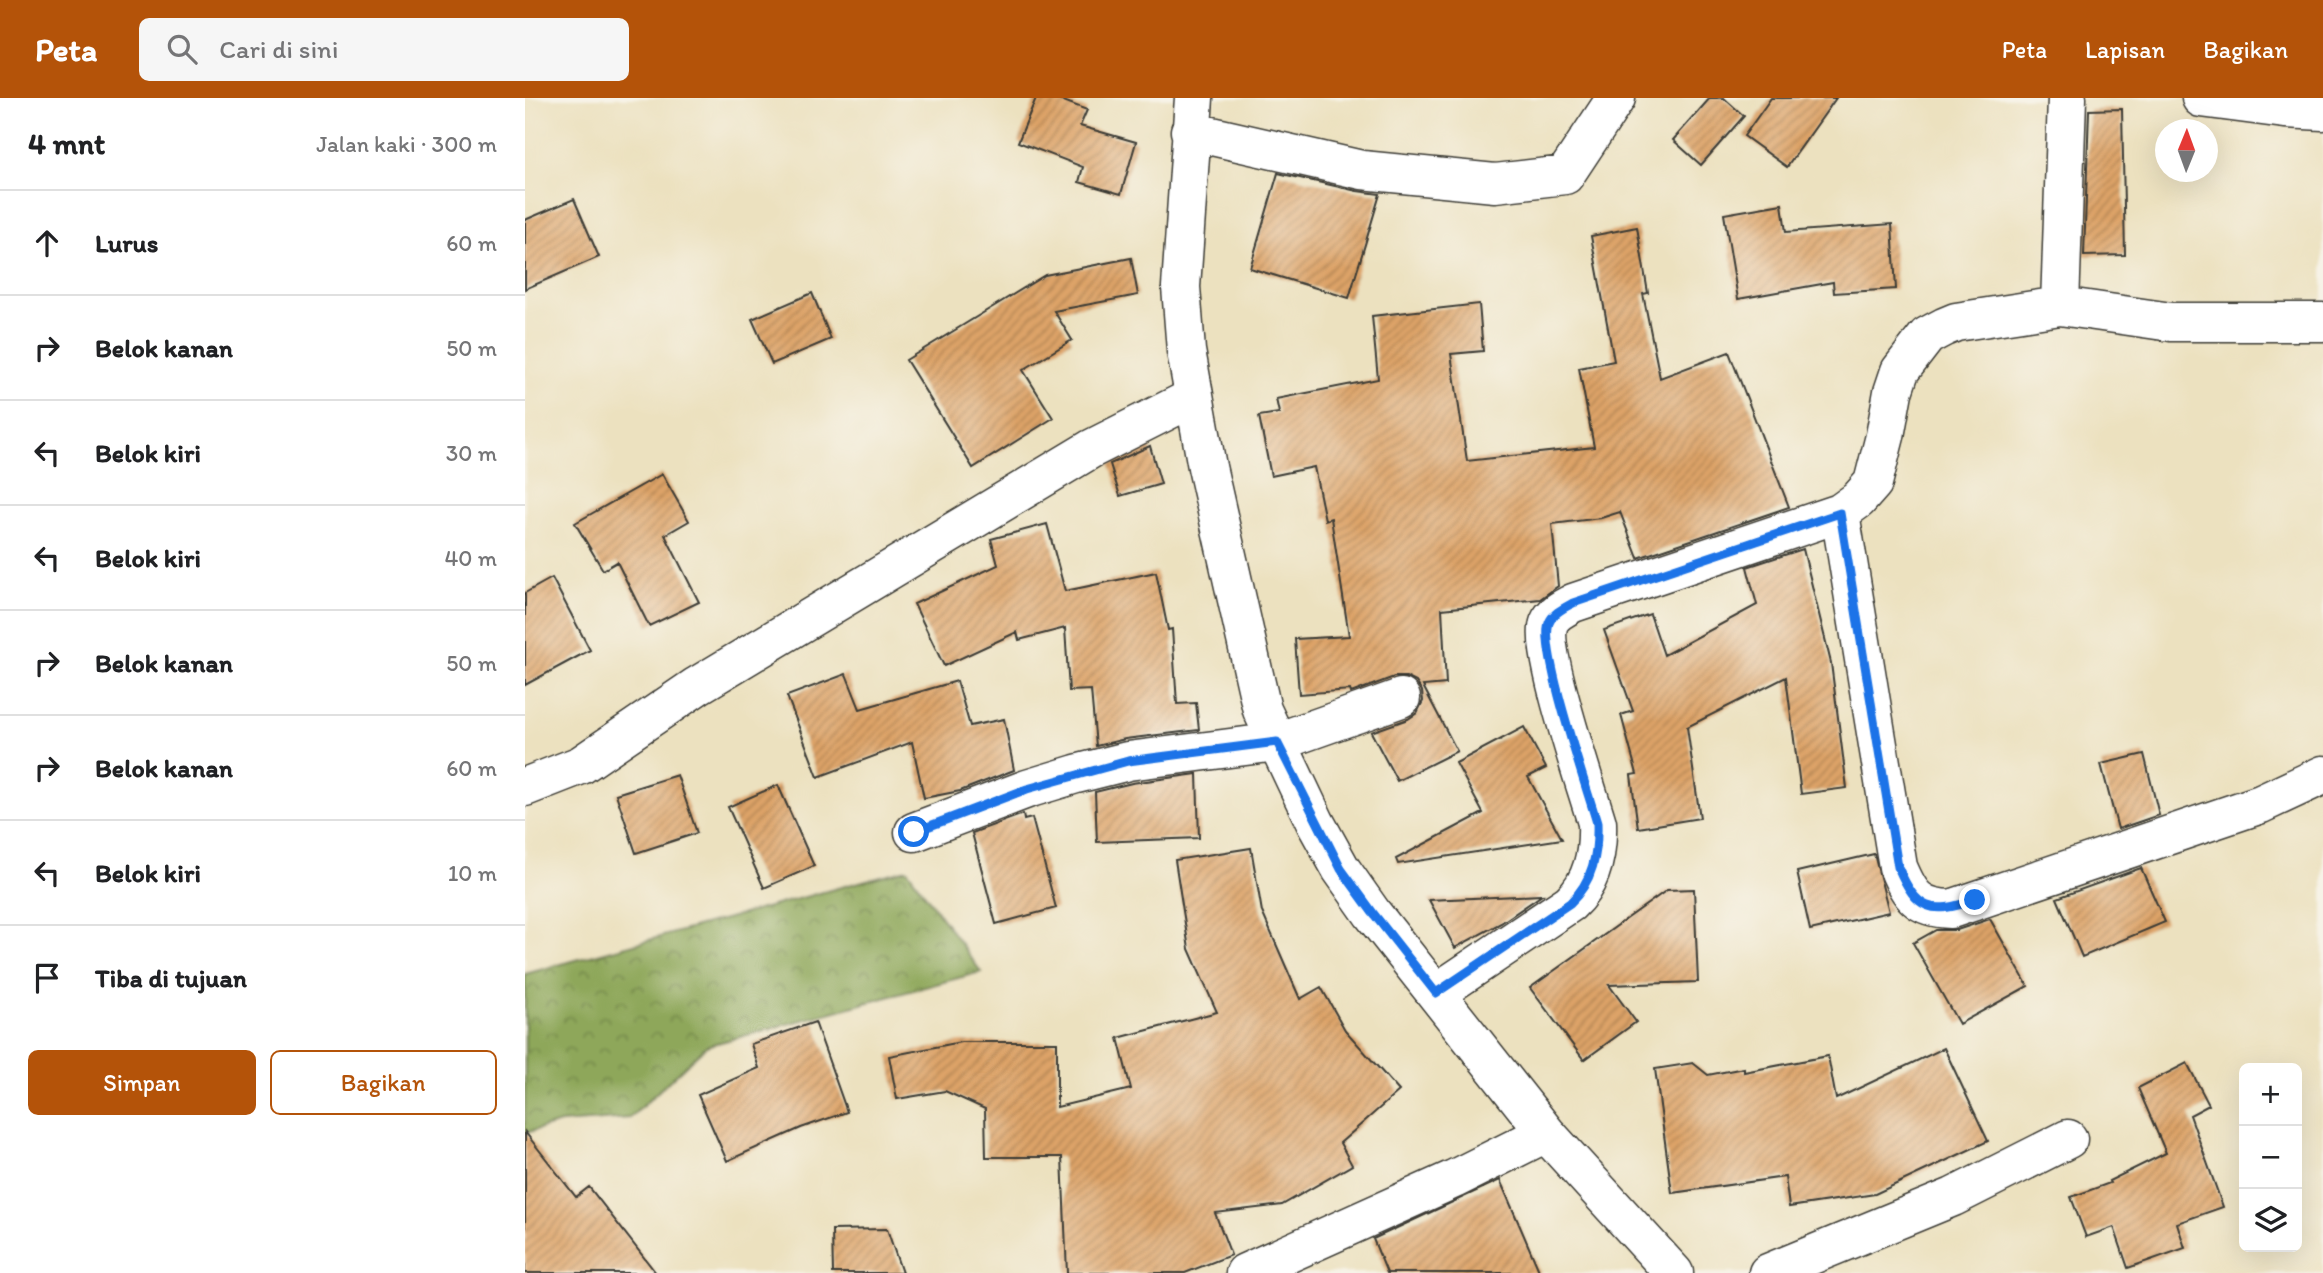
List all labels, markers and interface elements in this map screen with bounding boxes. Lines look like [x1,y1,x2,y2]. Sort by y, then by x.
search box [139,18,629,81]
text: Peta [35,30,97,69]
icon: search [163,30,201,68]
text: Cari di sini [219,33,338,65]
text: Peta [2002,35,2047,64]
text: Lapisan [2085,35,2165,64]
text: Bagikan [2203,35,2288,64]
north arrow [2155,119,2218,182]
text: 4 mnt [28,125,105,162]
text: Jalan kaki · 300 m [316,130,497,158]
icon: ahead [28,224,66,262]
text: Lurus [95,227,158,259]
text: 60 m [446,229,497,257]
icon: right [28,329,66,367]
text: Belok kanan [95,332,233,364]
text: 50 m [446,334,497,362]
icon: left [28,434,66,472]
text: Belok kiri [95,437,201,469]
text: 30 m [446,439,497,467]
icon: left [28,539,66,577]
text: Belok kiri [95,542,201,574]
text: 40 m [444,544,497,572]
icon: right [28,644,66,682]
text: Belok kanan [95,647,233,679]
text: 50 m [446,649,497,677]
icon: right [28,749,66,787]
text: Belok kanan [95,752,233,784]
text: 60 m [446,754,497,782]
route start [898,816,929,847]
icon: left [28,854,66,892]
text: Belok kiri [95,857,201,889]
text: 10 m [448,859,497,887]
route end [1959,884,1990,915]
icon: arrive [28,959,66,997]
text: Tiba di tujuan [95,962,247,994]
button: Simpan [28,1050,256,1115]
button: Bagikan [270,1050,497,1115]
map controls [2239,1063,2302,1252]
button: + [2239,1063,2302,1126]
button: − [2239,1126,2302,1189]
button: layers [2239,1189,2302,1252]

